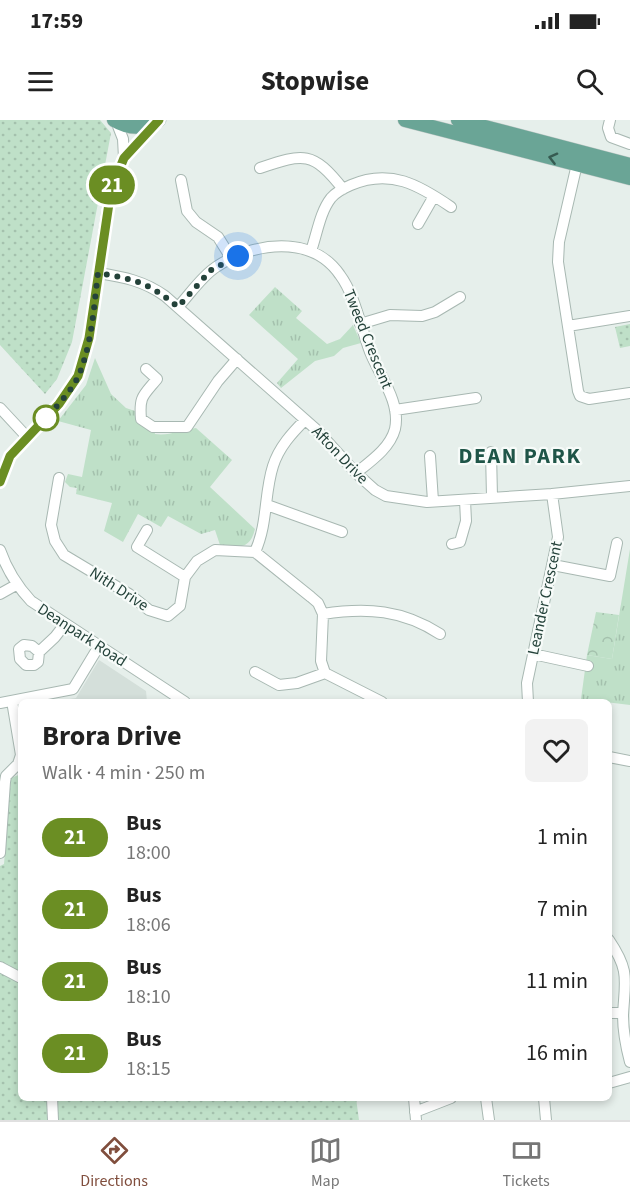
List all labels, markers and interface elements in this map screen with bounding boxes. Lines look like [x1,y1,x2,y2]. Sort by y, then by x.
text: 17:59 [30,5,83,37]
text: Stopwise [261,62,369,101]
icon: menu [24,65,57,98]
icon: search [573,65,606,98]
one-way arrow [548,153,558,166]
line badge: 21 [85,166,139,204]
text: 21 [101,170,123,200]
your location [223,241,253,271]
street label: Tweed Crescent [338,286,398,393]
unlabelled marker [33,405,59,431]
street label: Afton Drive [307,421,373,489]
district label: DEAN PARK [459,440,581,472]
street label: Leander Crescent [522,538,568,657]
street label: Nith Drive [85,562,153,616]
street label: Deanpark Road [33,598,131,672]
text: Brora Drive [42,716,182,756]
button: heart [525,719,588,782]
text: Walk · 4 min · 250 m [42,759,205,787]
text: Bus [126,807,162,839]
text: 1 min [537,821,588,853]
text: 21 [64,822,86,852]
text: 18:00 [126,839,171,867]
text: Bus [126,879,162,911]
text: 7 min [537,893,588,925]
text: 21 [64,894,86,924]
text: 18:06 [126,911,171,939]
text: Bus [126,951,162,983]
text: 11 min [526,965,588,997]
text: 21 [64,966,86,996]
text: 18:10 [126,983,171,1011]
text: Bus [126,1023,162,1055]
text: 16 min [526,1037,588,1069]
text: 21 [64,1038,86,1068]
text: 18:15 [126,1055,171,1083]
tab: Directions [80,1134,148,1192]
tab: Map [309,1134,342,1192]
tab: Tickets [502,1134,550,1192]

